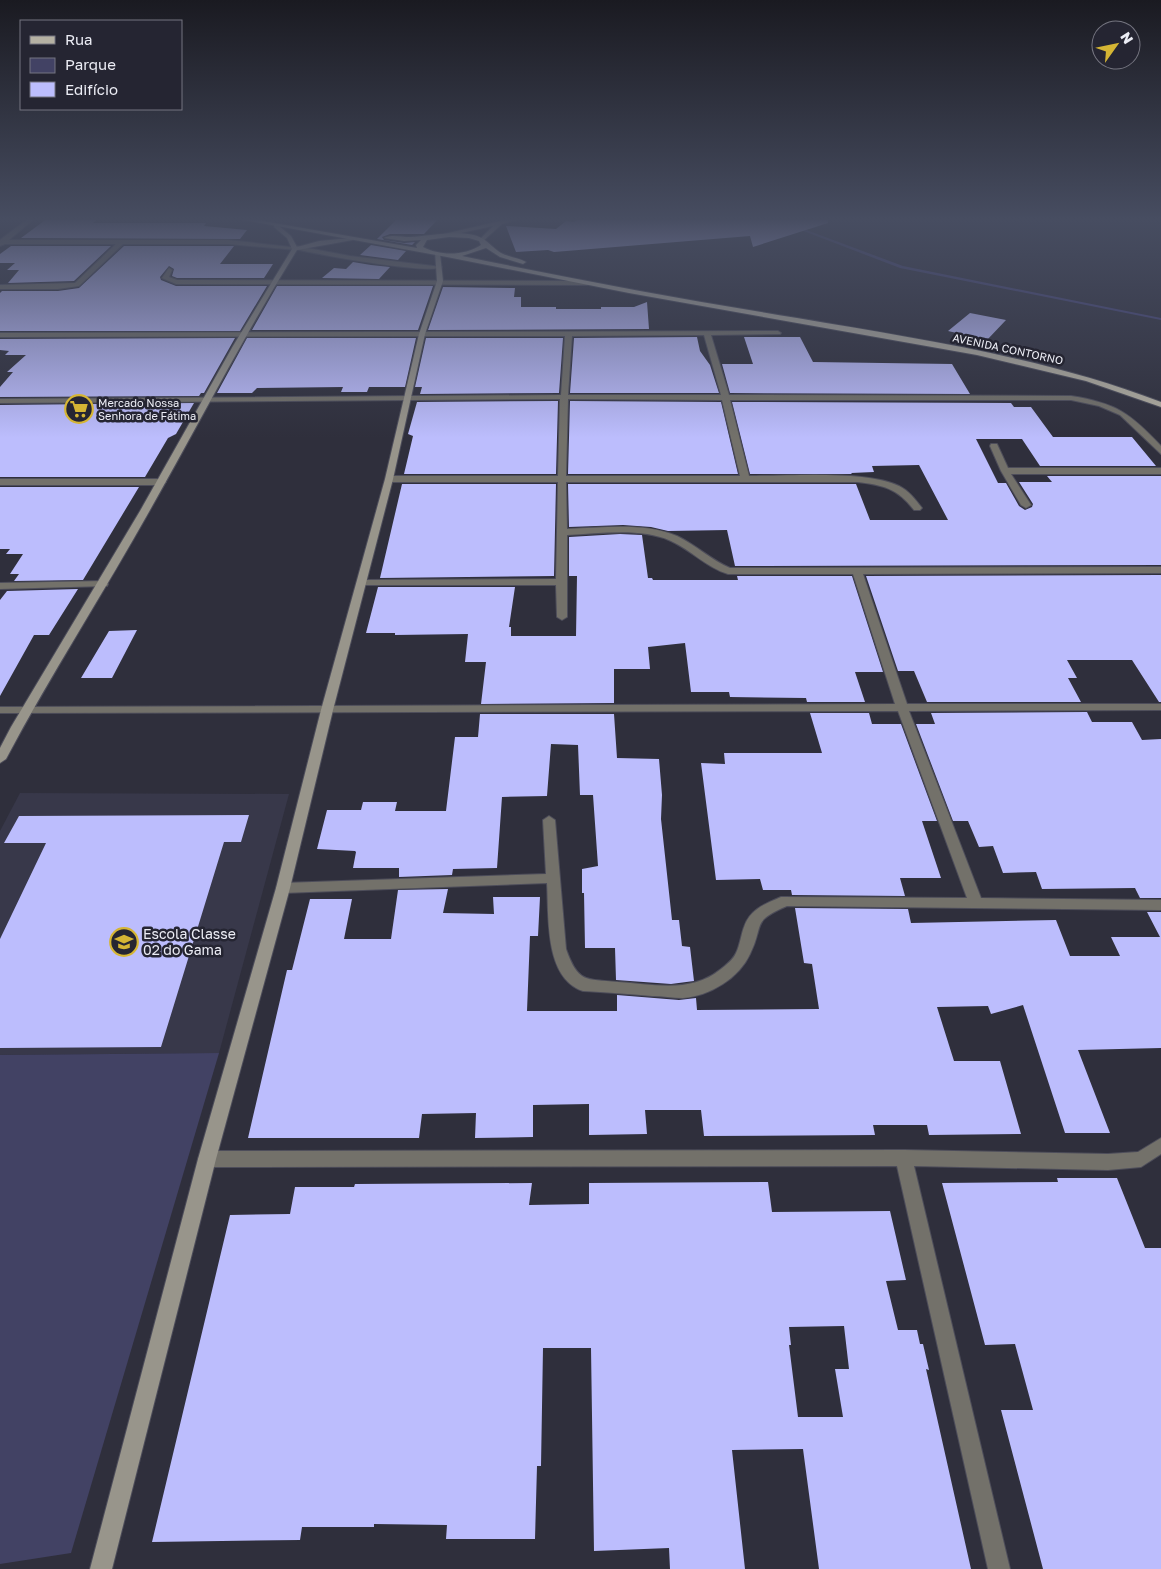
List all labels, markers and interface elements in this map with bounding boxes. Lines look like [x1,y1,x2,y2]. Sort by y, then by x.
legend [20,20,182,110]
north arrow [1091,20,1141,70]
text: N [1117,29,1137,47]
text: Rua [65,30,92,48]
text: Parque [65,55,116,73]
text: Edifício [65,80,118,98]
street label: AVENIDA CONTORNO [952,330,1065,367]
supermarket icon: Mercado Nossa Senhora de Fátima [64,394,94,424]
place label: Mercado Nossa Senhora de Fátima [98,396,196,422]
place label: Escola Classe 02 do Gama [143,925,236,958]
school or university icon: Escola Classe 02 do Gama [109,927,139,957]

